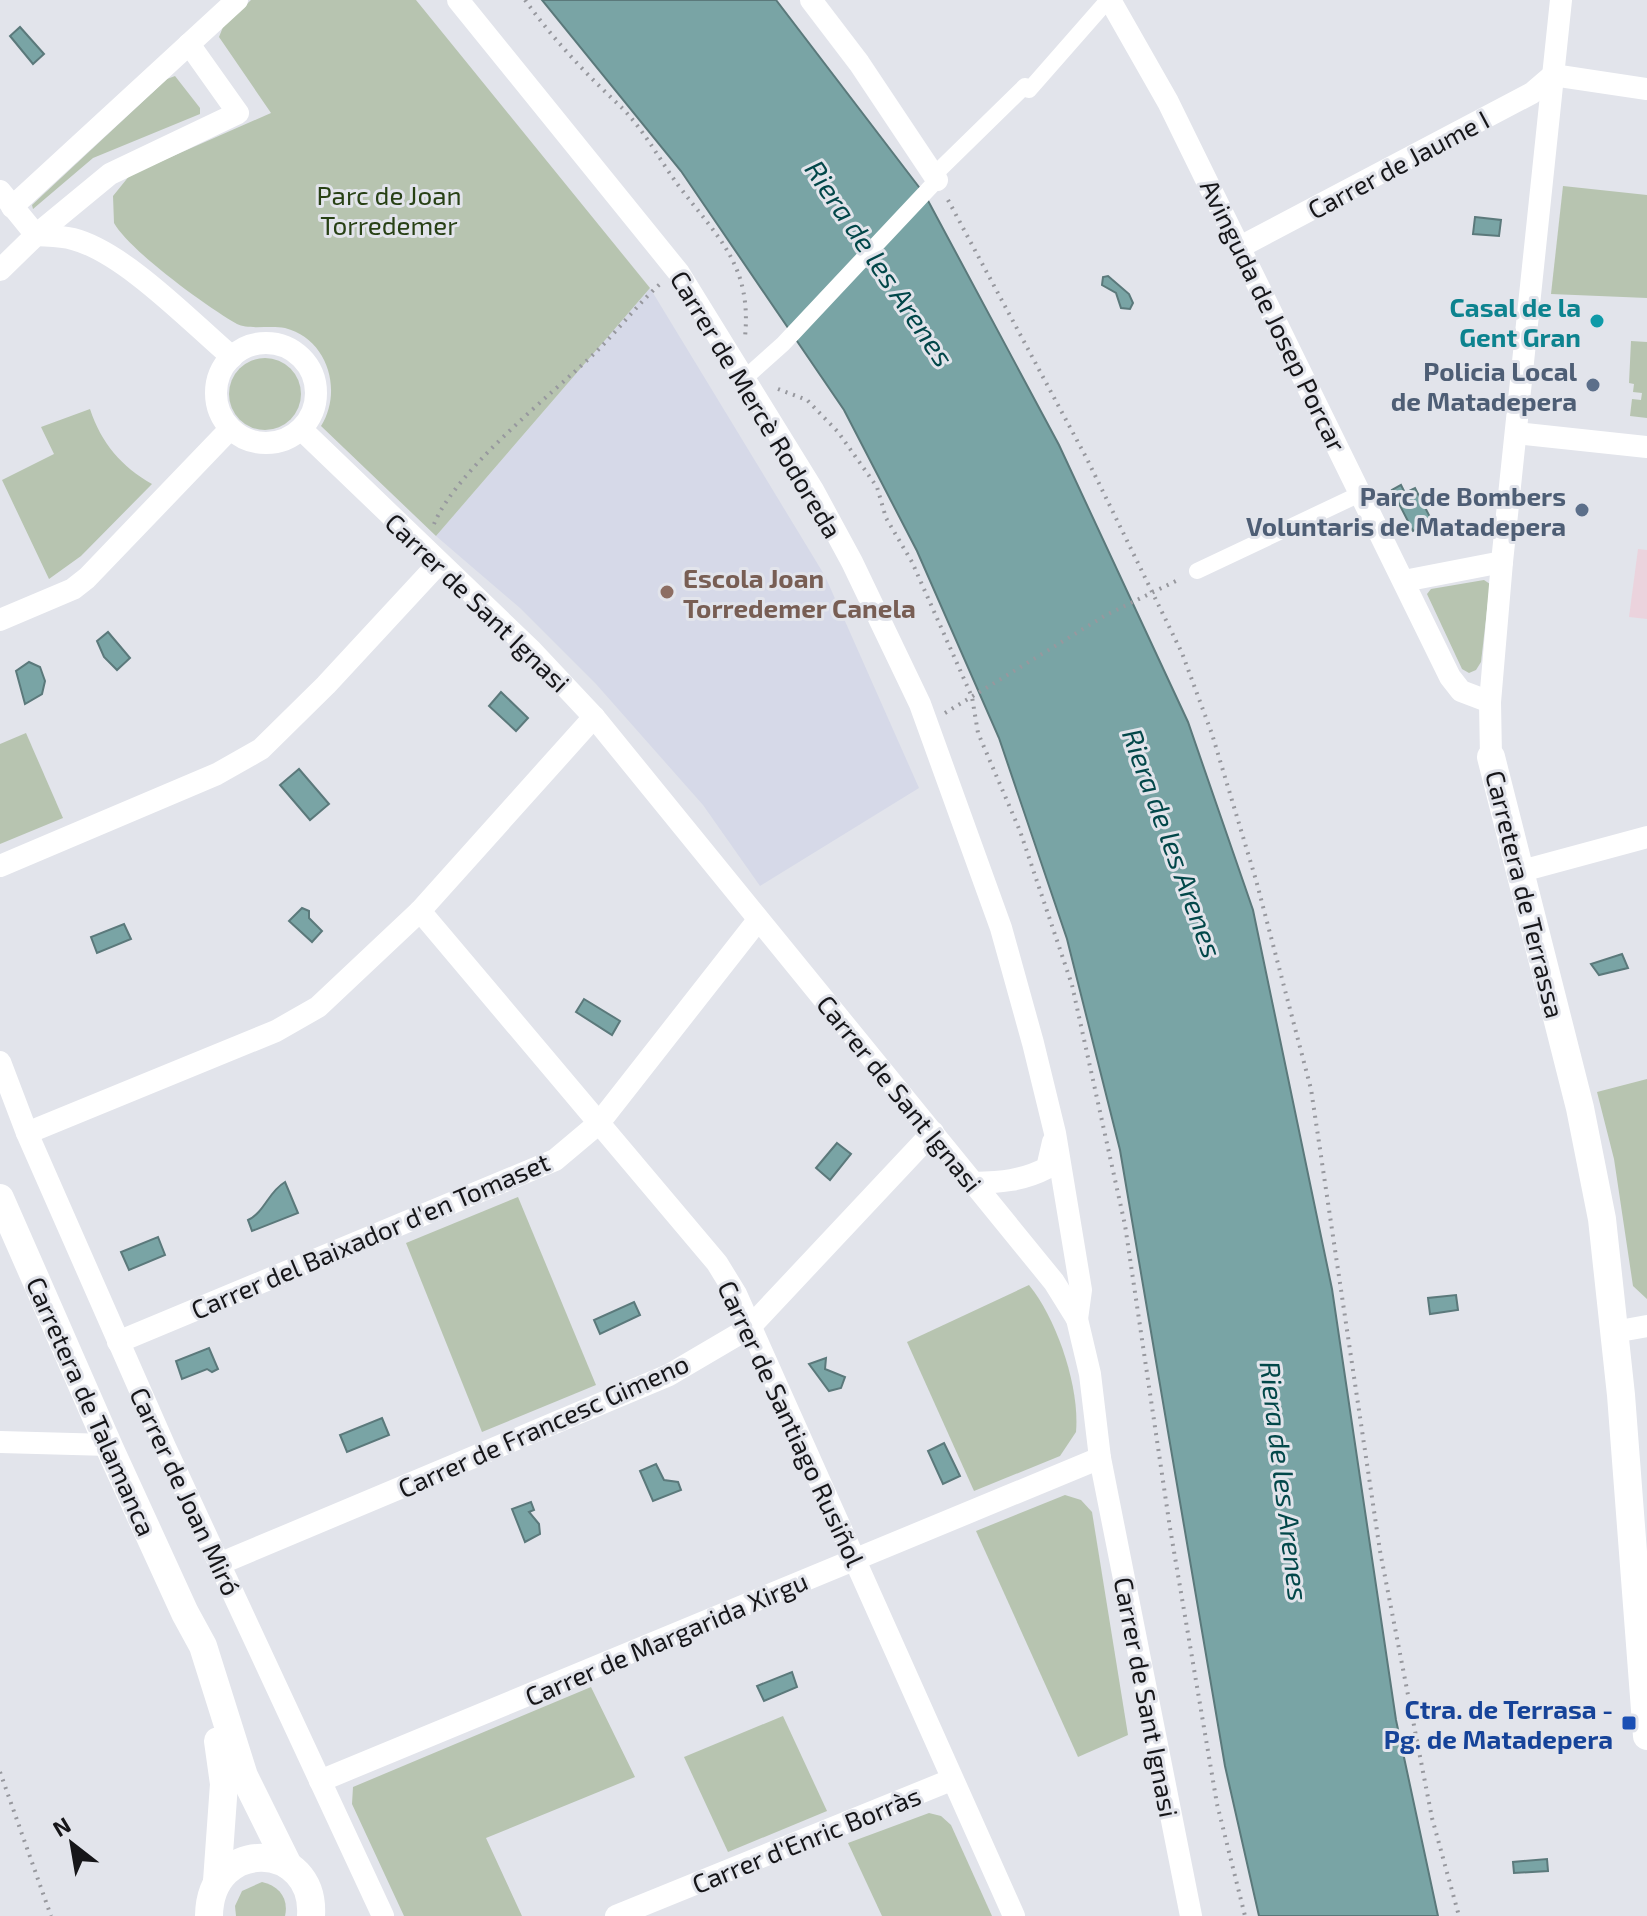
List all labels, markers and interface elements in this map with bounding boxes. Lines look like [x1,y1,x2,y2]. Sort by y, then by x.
street label: Carrer de Jaume I [1302,103,1494,225]
water label: Riera de les Arenes [798,153,962,373]
street label: Avinguda de Josep Porcar [1195,174,1353,456]
park label: Parc de Joan Torredemer [316,179,462,240]
street label: Carrer de Mercè Rodoreda [665,265,849,543]
place label: Casal de la Gent Gran [1450,291,1581,352]
marker: Casal de la Gent Gran [1588,312,1606,330]
place label: Policia Local de Matadepera [1391,355,1577,416]
marker: Policia Local de Matadepera [1584,376,1602,394]
place label: Parc de Bombers Voluntaris de Matadepera [1246,480,1566,541]
marker: Parc de Bombers Voluntaris de Matadepera [1573,501,1591,519]
street label: Carrer de Sant Ignasi [379,506,577,698]
place label: Escola Joan Torredemer Canela [683,562,916,623]
marker: Escola Joan Torredemer Canela [658,583,676,601]
water label: Riera de les Arenes [1116,724,1230,962]
street label: Carretera de Terrassa [1480,767,1572,1021]
street label: Carrer de Sant Ignasi [811,988,989,1198]
street label: Carrer del Baixador d'en Tomaset [186,1145,554,1325]
street label: Carretera de Talamanca [21,1272,163,1540]
street label: Carrer de Santiago Rusiñol [712,1275,872,1571]
street label: Carrer de Francesc Gimeno [393,1347,693,1503]
water label: Riera de les Arenes [1253,1359,1317,1603]
street label: Carrer de Joan Miró [124,1382,248,1600]
street label: Carrer de Margarida Xirgu [520,1564,812,1712]
street label: Carrer de Sant Ignasi [1109,1574,1185,1820]
place label: Ctra. de Terrasa - Pg. de Matadepera [1384,1693,1613,1754]
marker: Ctra. de Terrasa - Pg. de Matadepera [1620,1714,1638,1732]
street label: Carrer d'Enric Borràs [687,1779,925,1899]
north arrow [32,1804,112,1884]
text: N [48,1811,75,1841]

